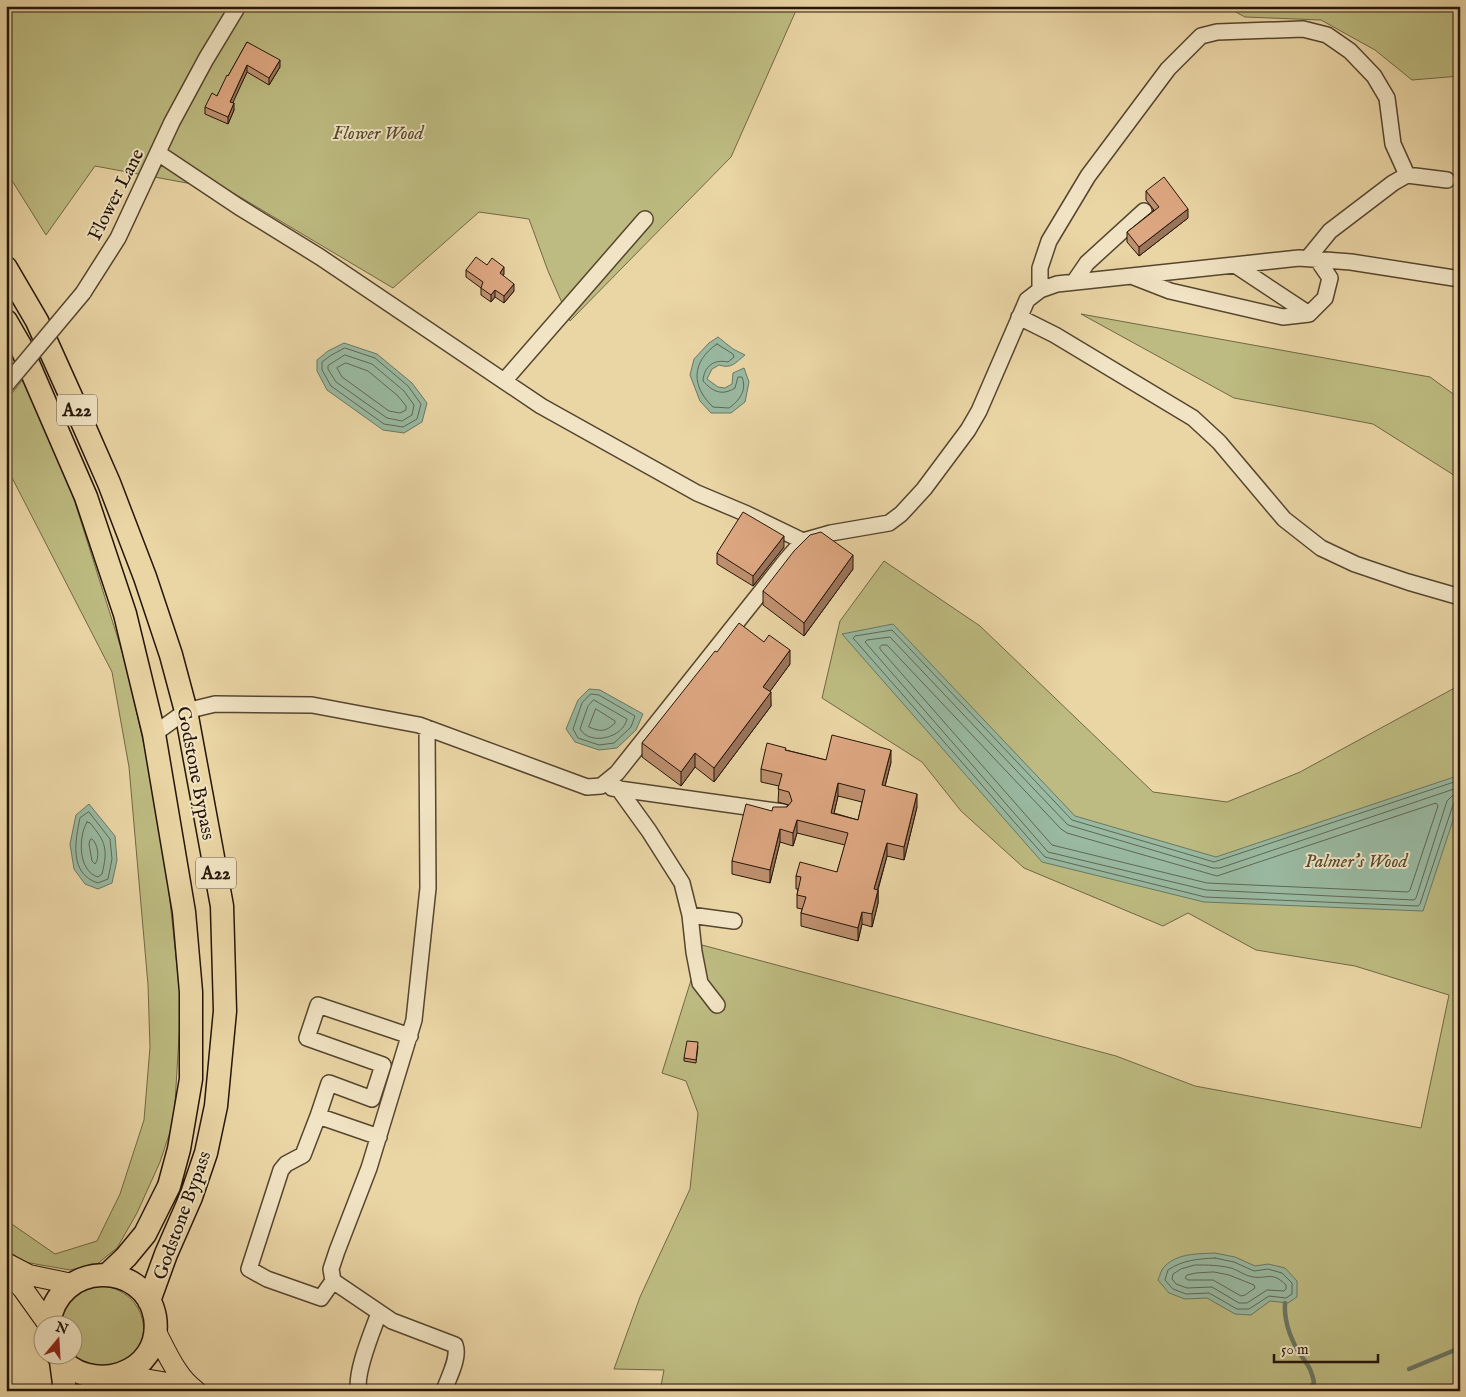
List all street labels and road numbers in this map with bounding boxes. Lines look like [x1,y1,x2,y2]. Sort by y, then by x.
street label: Flower Lane [83,145,150,245]
road number: A22 [57,394,97,426]
street label: Godstone Bypass [170,705,220,842]
road number: A22 [196,858,236,888]
street label: Godstone Bypass [148,1148,217,1283]

